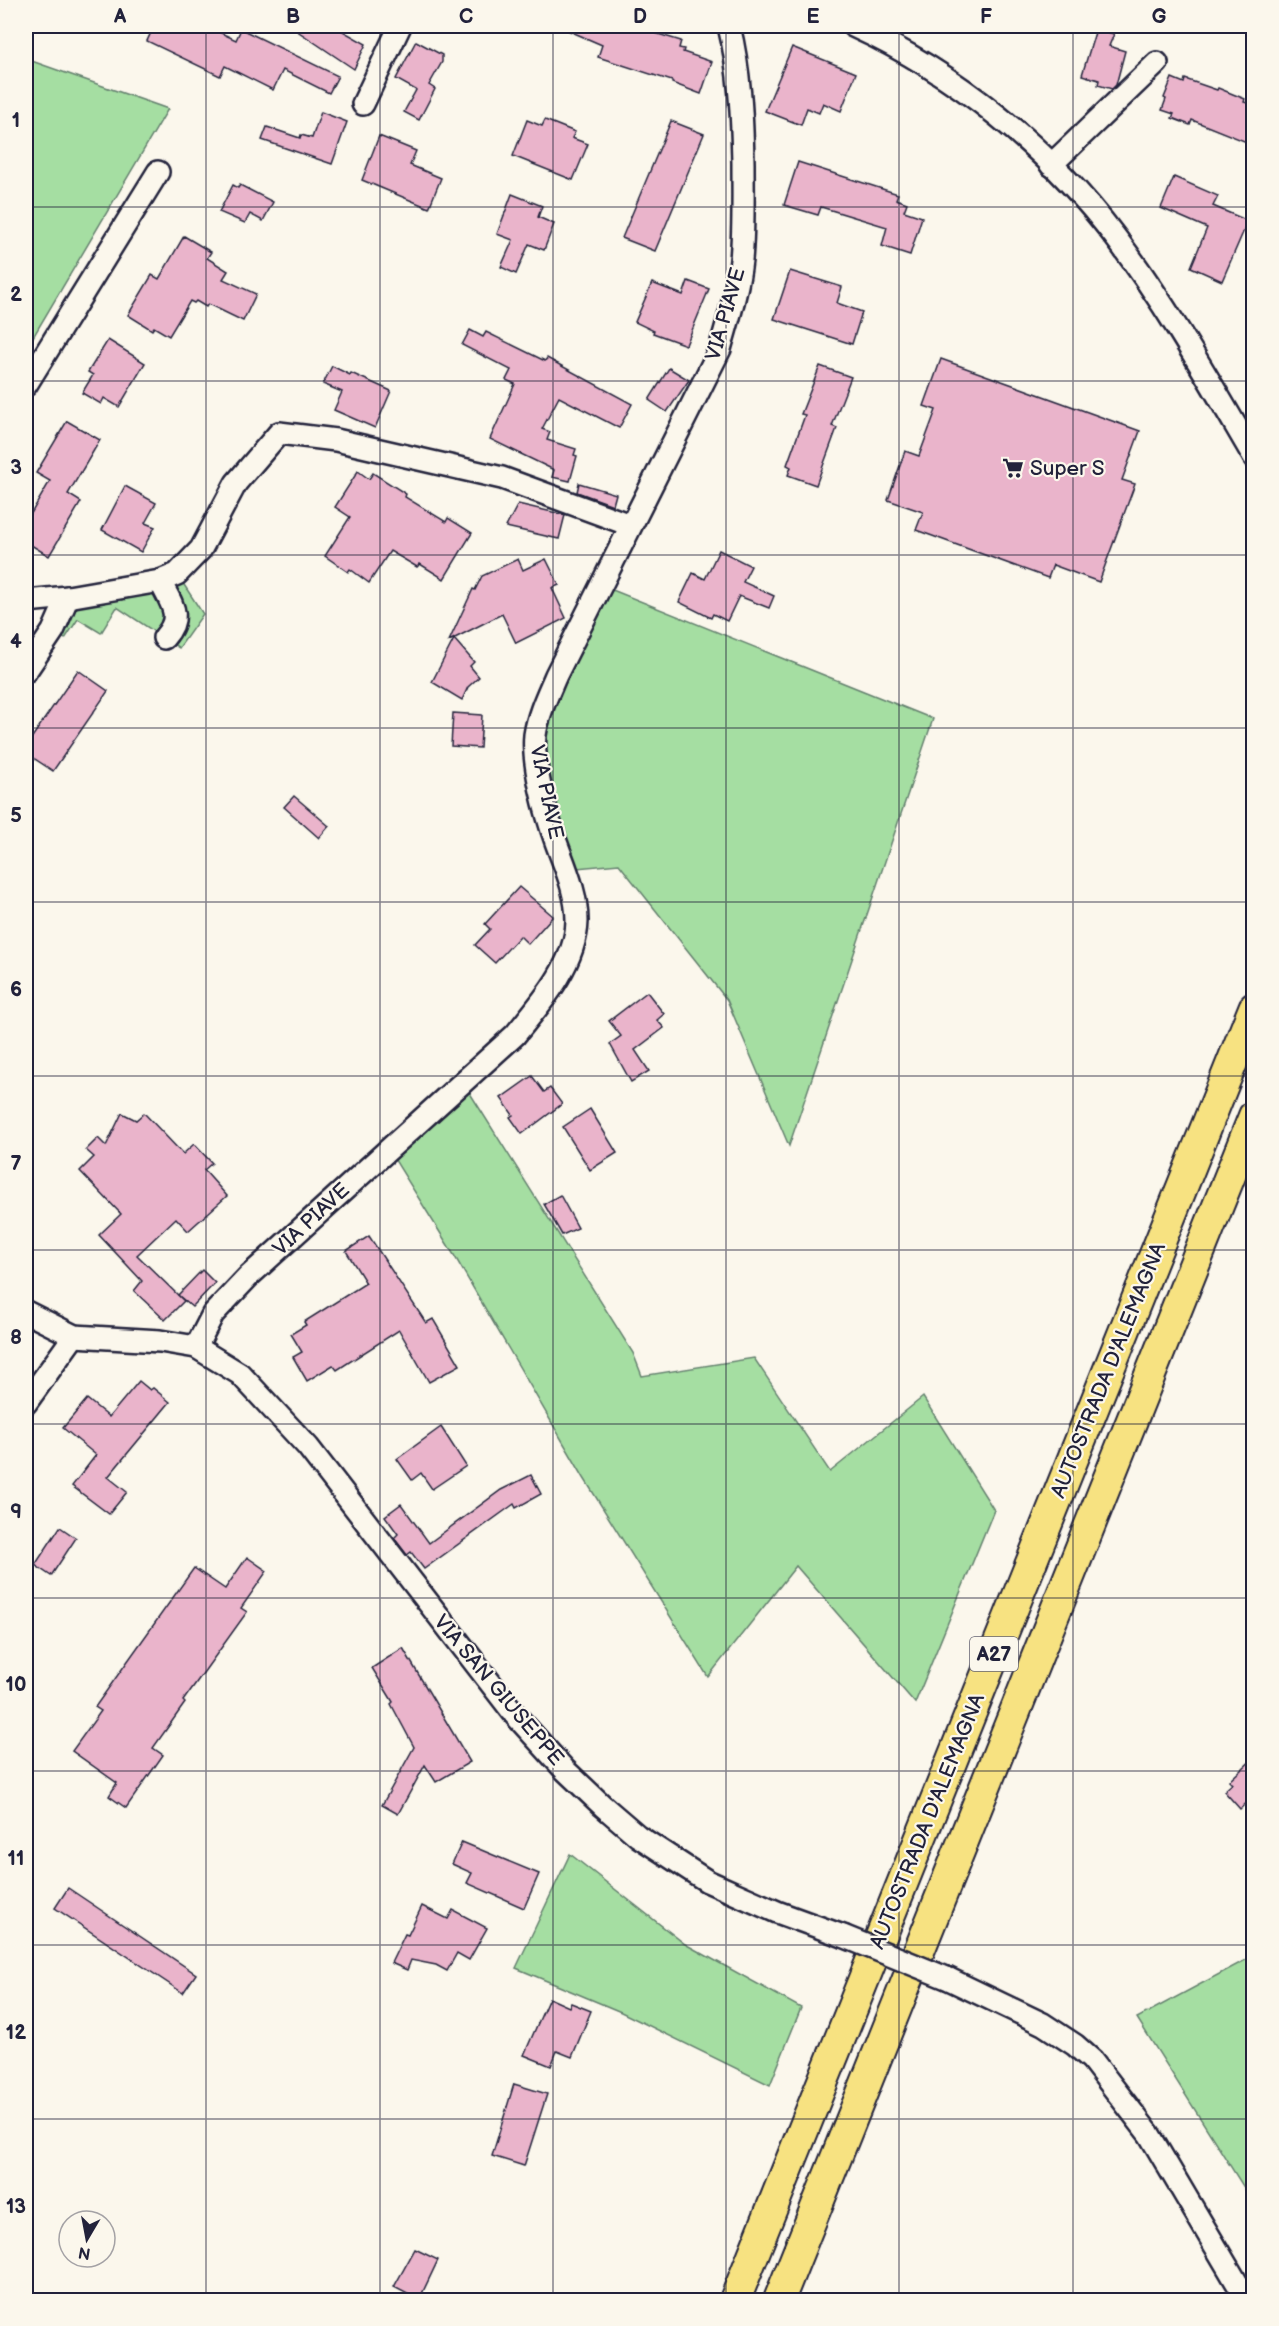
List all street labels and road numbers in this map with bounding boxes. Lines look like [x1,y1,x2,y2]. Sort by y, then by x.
street label: VIA PIAVE [700,265,751,364]
street label: VIA PIAVE [524,743,569,841]
street label: VIA PIAVE [268,1178,355,1261]
street label: AUTOSTRADA D'ALEMAGNA [1046,1239,1171,1501]
street label: VIA SAN GIUSEPPE [428,1610,569,1771]
road number: A27 [970,1637,1018,1671]
street label: AUTOSTRADA D'ALEMAGNA [865,1690,990,1952]

